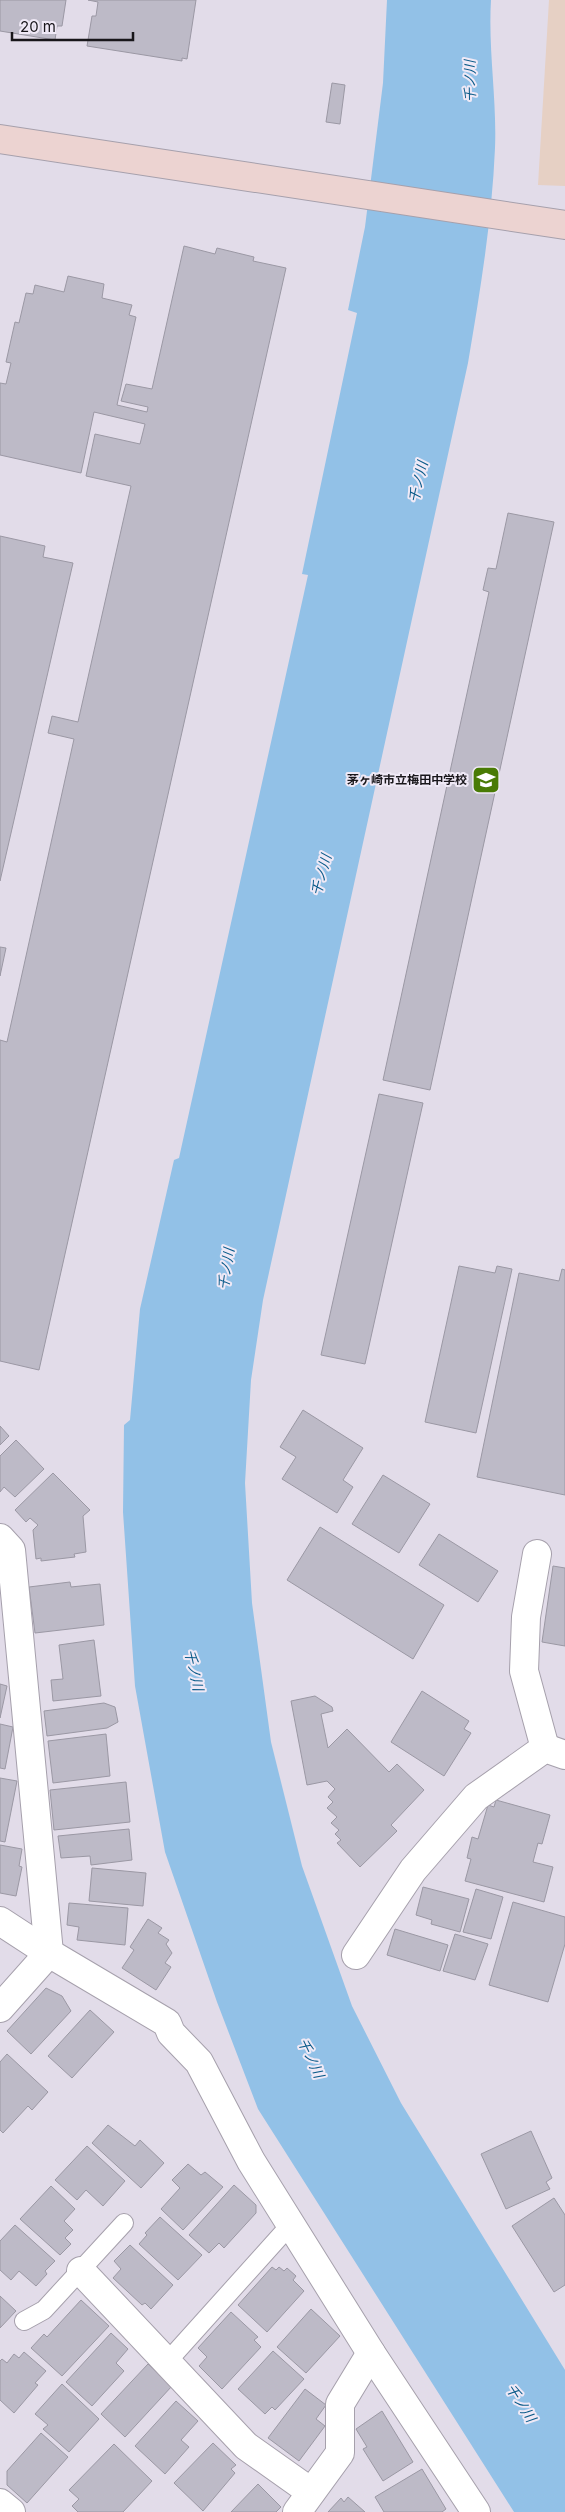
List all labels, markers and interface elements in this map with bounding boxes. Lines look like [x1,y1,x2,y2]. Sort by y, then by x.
scale bar [12,10,134,42]
text: 20 m [20,17,56,36]
water label: 千ノ川 [461,58,478,102]
water label: 千ノ川 [405,458,431,504]
school or university icon: 茅ヶ崎市立梅田中学校 [471,765,501,795]
place label: 茅ヶ崎市立梅田中学校 [347,772,467,787]
water label: 千ノ川 [307,850,335,897]
water label: 千ノ川 [214,1245,237,1291]
water label: 千ノ川 [181,1648,208,1694]
water label: 千ノ川 [295,2035,329,2082]
water label: 千ノ川 [503,2380,541,2427]

